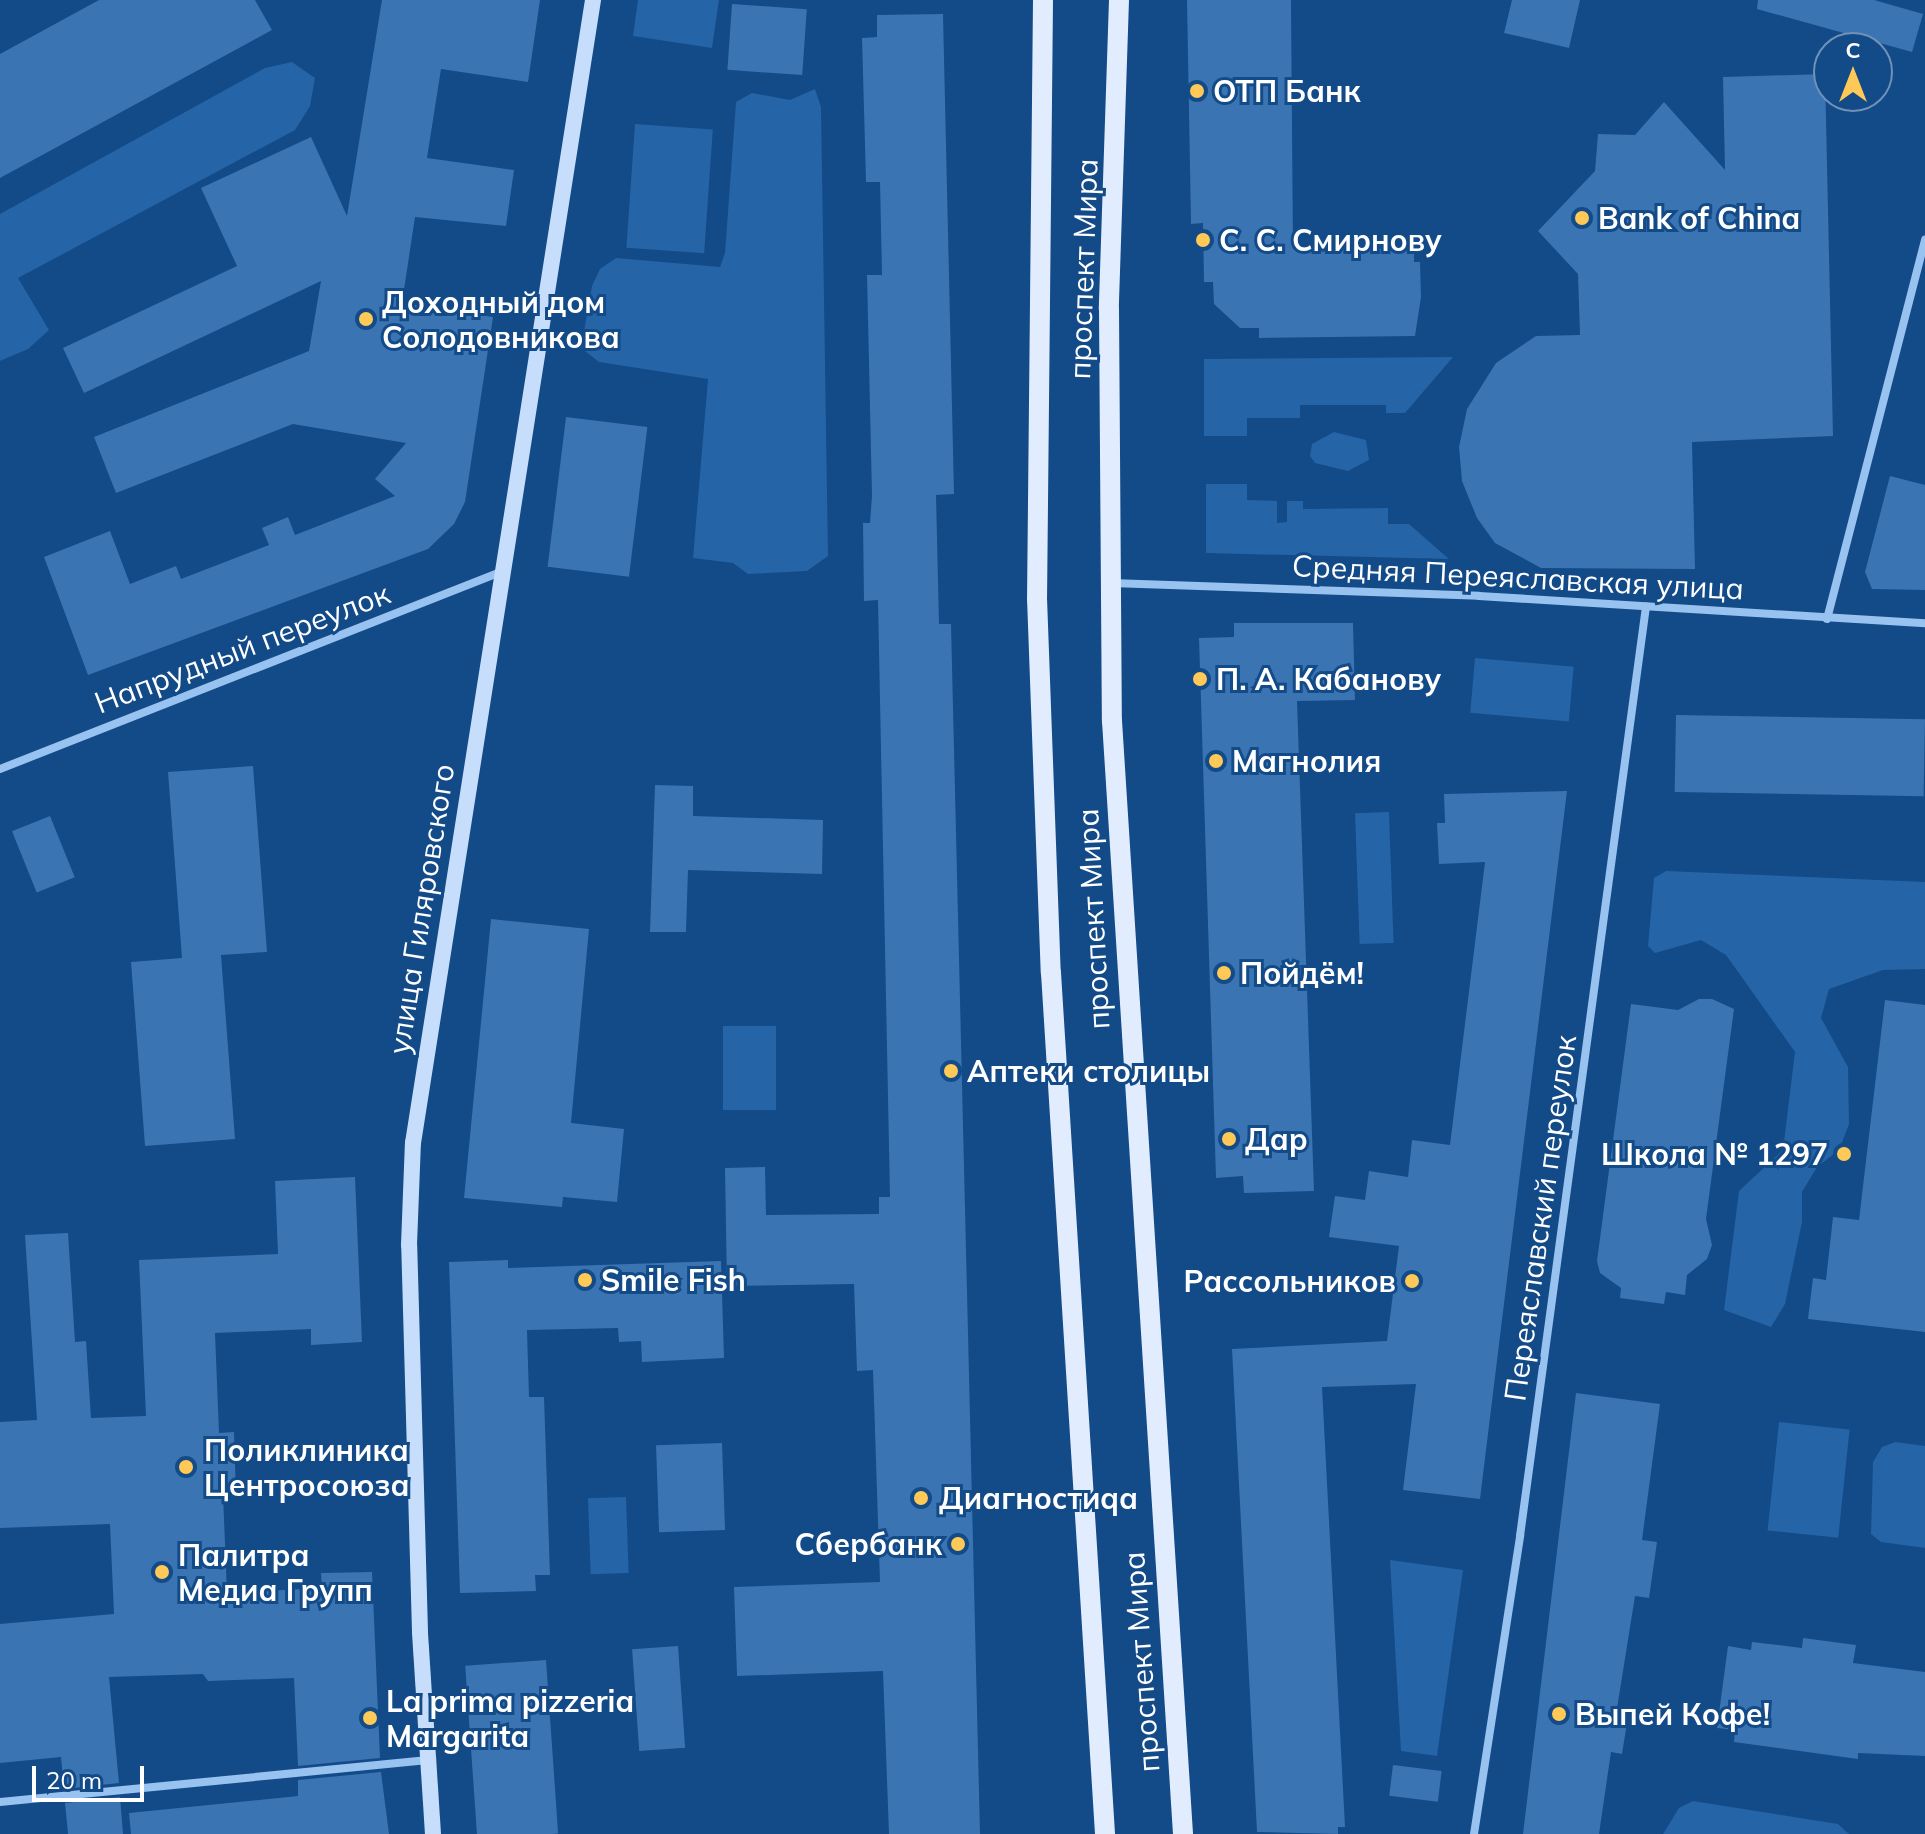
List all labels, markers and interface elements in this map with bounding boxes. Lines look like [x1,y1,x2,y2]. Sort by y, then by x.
north arrow [1813,32,1893,112]
text: С [1845,36,1861,64]
place label: ОТП Банк [1213,73,1361,109]
marker: ОТП Банк [1188,82,1206,100]
street label: проспект Мира [1061,158,1105,380]
place label: Bank of China [1598,200,1800,236]
marker: Bank of China [1573,209,1591,227]
place label: С. С. Смирнову [1219,222,1442,258]
marker: С. С. Смирнову [1194,231,1212,249]
place label: Доходный дом Солодовникова [382,284,620,354]
marker: Доходный дом Солодовникова [357,310,375,328]
street label: Средняя Переяславская улица [1291,547,1745,607]
street label: Напрудный переулок [89,575,395,721]
place label: П. А. Кабанову [1216,661,1441,697]
marker: П. А. Кабанову [1191,670,1209,688]
place label: Магнолия [1232,743,1381,779]
marker: Магнолия [1207,752,1225,770]
street label: улица Гиляровского [380,761,462,1057]
street label: проспект Мира [1069,808,1117,1030]
place label: Пойдём! [1240,955,1364,991]
marker: Пойдём! [1215,964,1233,982]
street label: Переяславский переулок [1496,1033,1584,1403]
place label: Аптеки столицы [967,1053,1210,1089]
marker: Аптеки столицы [942,1062,960,1080]
place label: Дар [1245,1121,1308,1157]
marker: Дар [1220,1130,1238,1148]
place label: Школа № 1297 [1601,1136,1828,1172]
marker: Школа № 1297 [1835,1145,1853,1163]
place label: Smile Fish [601,1262,746,1298]
place label: Рассольников [1184,1263,1396,1299]
marker: Smile Fish [576,1271,594,1289]
marker: Рассольников [1403,1272,1421,1290]
place label: Поликлиника Центросоюза [204,1432,409,1502]
marker: Поликлиника Центросоюза [175,1456,197,1478]
place label: Диагностиqа [939,1480,1138,1516]
marker: Диагностиqа [910,1487,932,1509]
place label: Сбербанк [794,1526,942,1562]
marker: Сбербанк [949,1535,967,1553]
place label: Палитра Медиа Групп [178,1537,373,1608]
street label: проспект Мира [1115,1551,1167,1773]
marker: Палитра Медиа Групп [153,1563,171,1581]
place label: La prima pizzeria Margarita [386,1683,634,1754]
place label: Выпей Кофе! [1575,1696,1770,1732]
marker: Выпей Кофе! [1550,1705,1568,1723]
marker: La prima pizzeria Margarita [361,1709,379,1727]
scale bar [36,1750,148,1800]
text: 20 m [46,1765,102,1795]

